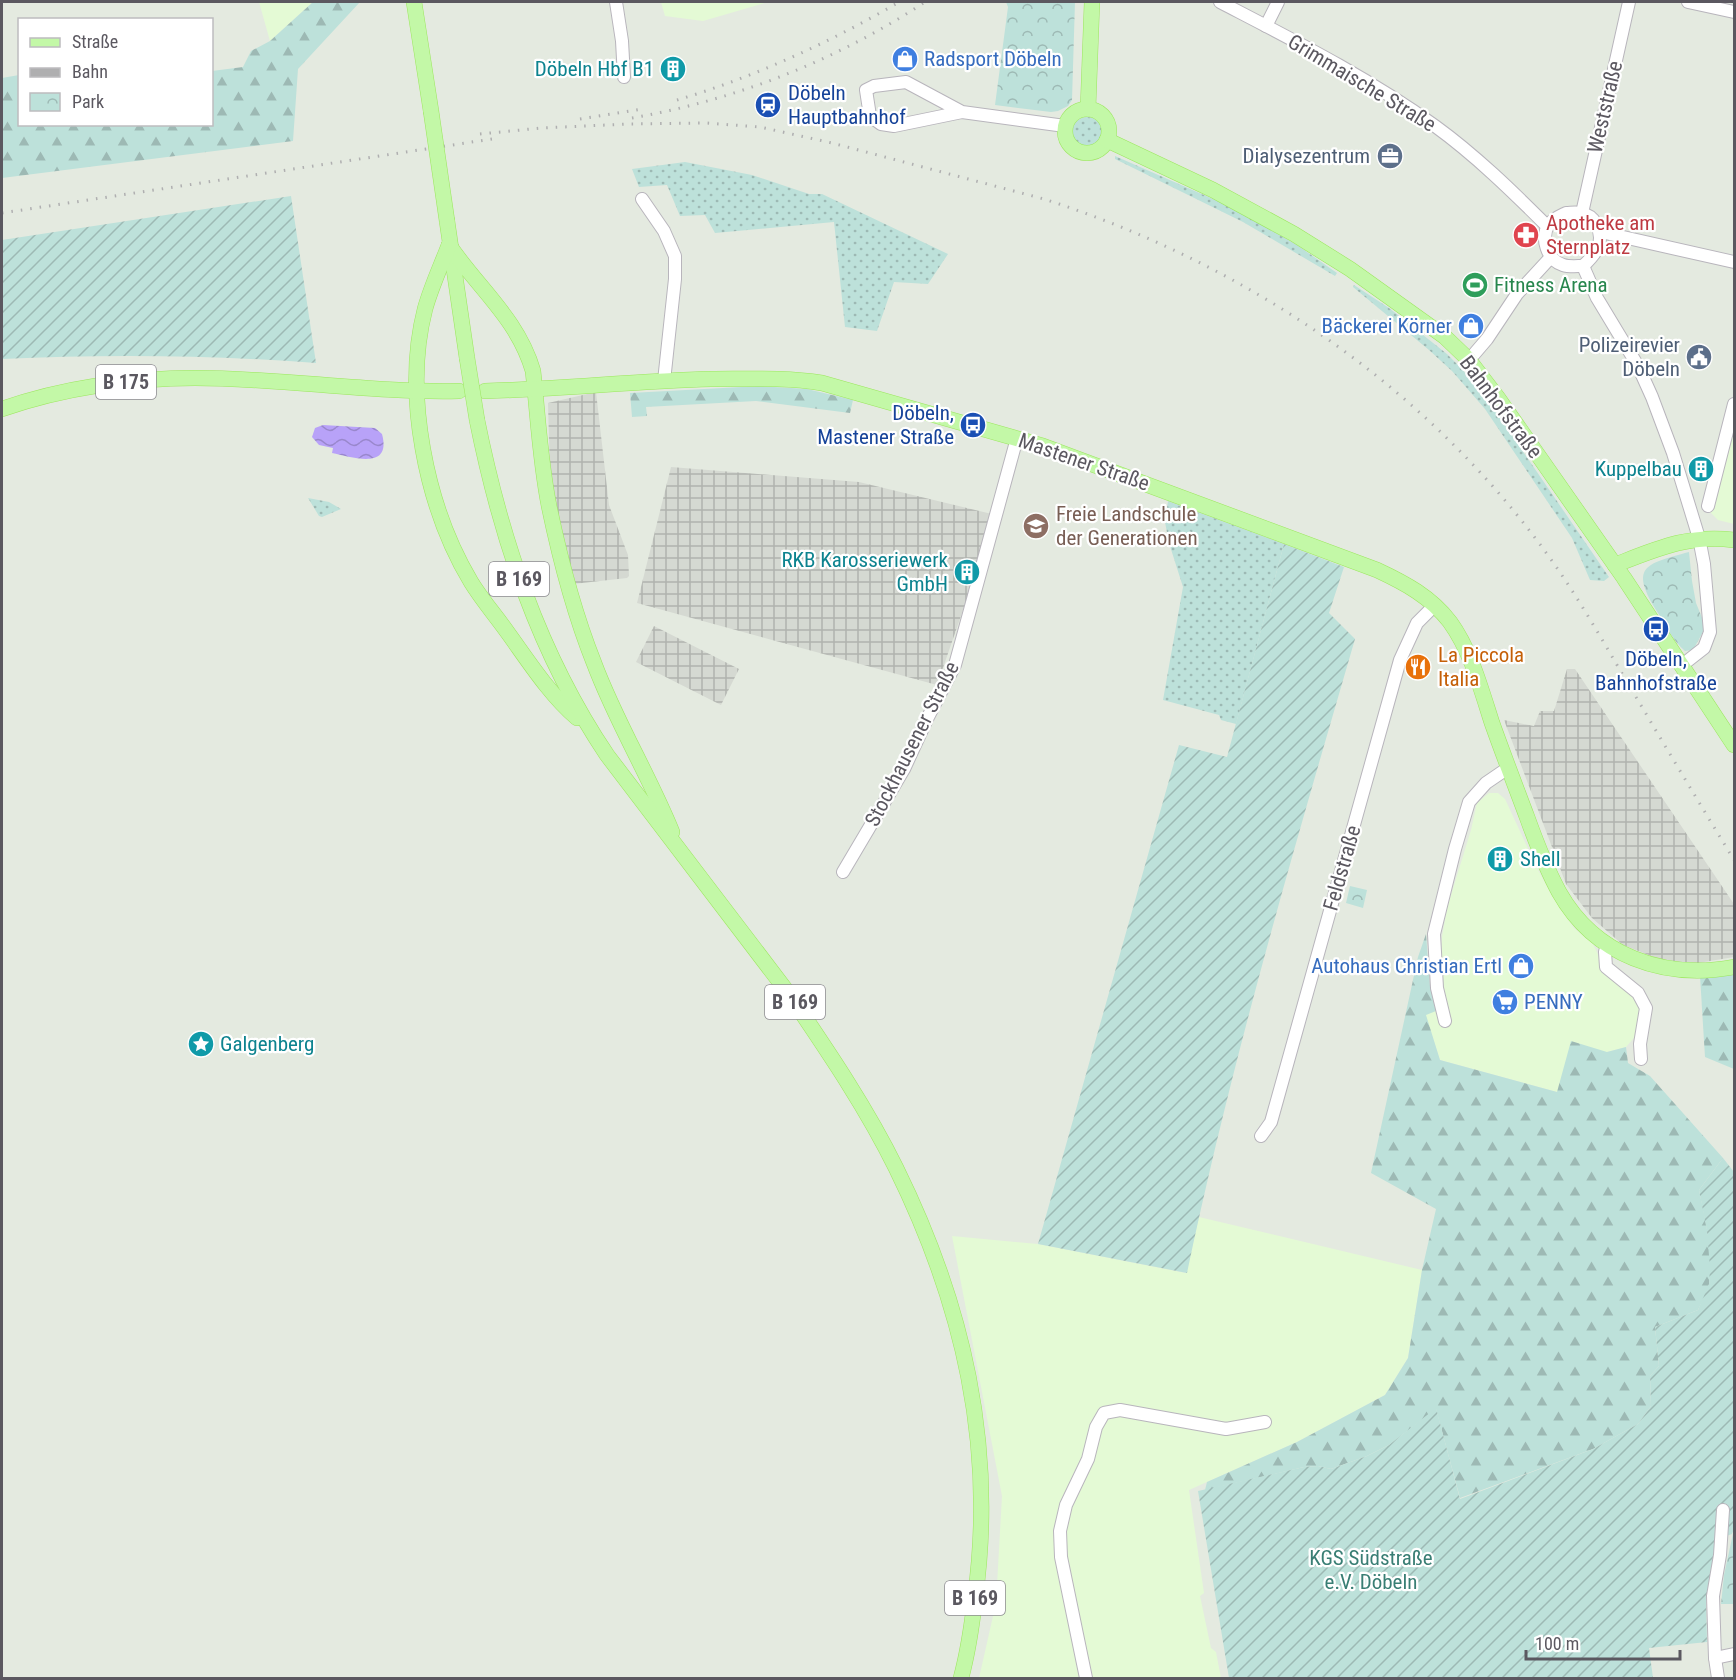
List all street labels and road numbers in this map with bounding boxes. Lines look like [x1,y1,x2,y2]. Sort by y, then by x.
street label: Grimmaische Straße [1284,29,1440,137]
street label: Weststraße [1583,58,1627,155]
street label: Bahnhofstraße [1455,351,1547,463]
road number: B 175 [96,365,156,399]
street label: Mastener Straße [1015,428,1153,496]
road number: B 169 [489,562,549,596]
street label: Stockhausener Straße [860,658,964,830]
street label: Feldstraße [1318,822,1366,913]
road number: B 169 [765,985,825,1019]
road number: B 169 [945,1581,1005,1615]

